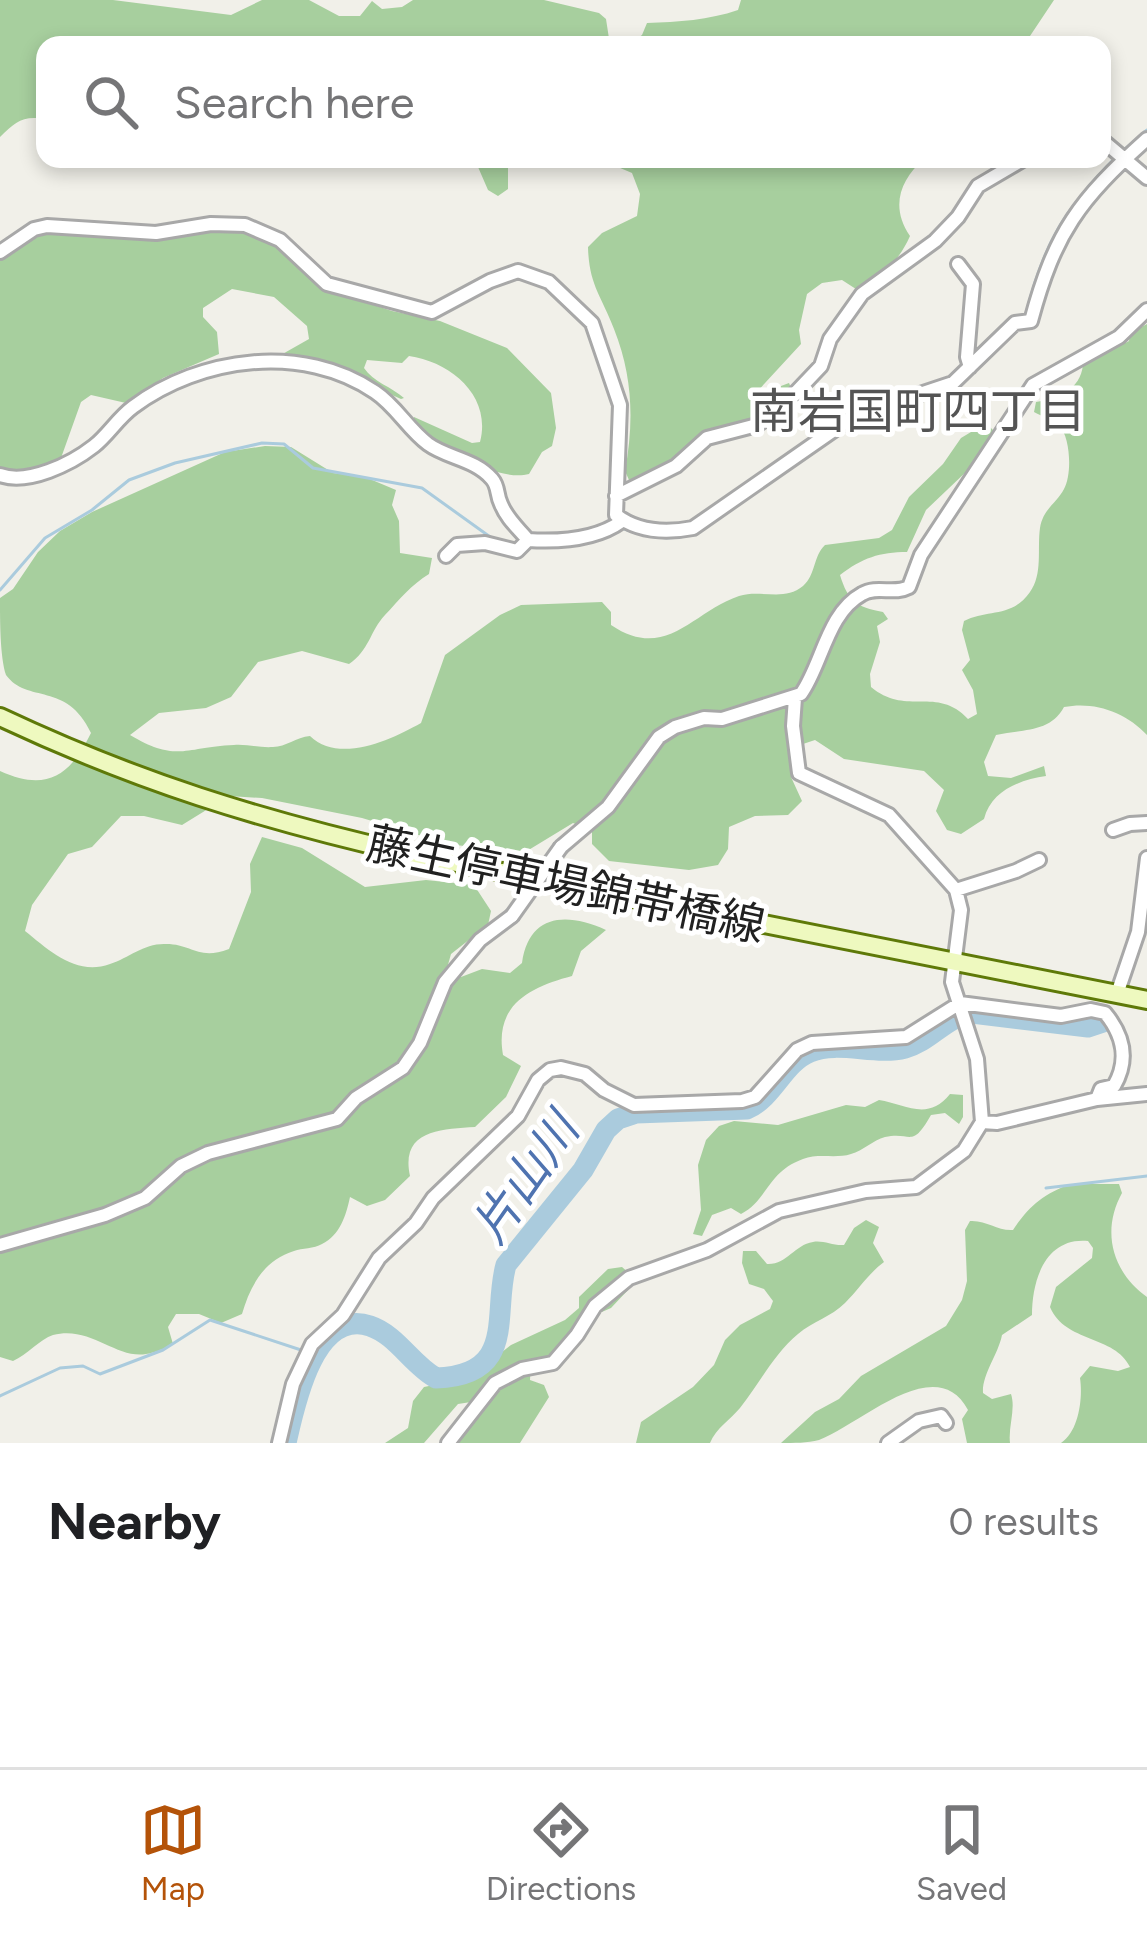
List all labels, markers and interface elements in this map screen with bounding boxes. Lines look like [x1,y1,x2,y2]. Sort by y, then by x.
search box [36,36,1111,168]
icon: search [78,69,144,135]
text: Search here [174,75,414,129]
district label: 南岩国町四丁目 [750,382,1086,440]
street label: 藤生停車場錦帯橋線 [362,815,770,953]
water label: 片山川 [460,1098,593,1254]
text: Nearby [48,1491,221,1552]
text: 0 results [948,1498,1099,1545]
tab: Map [140,1797,206,1908]
tab: Directions [486,1797,636,1908]
tab: Saved [916,1797,1007,1908]

